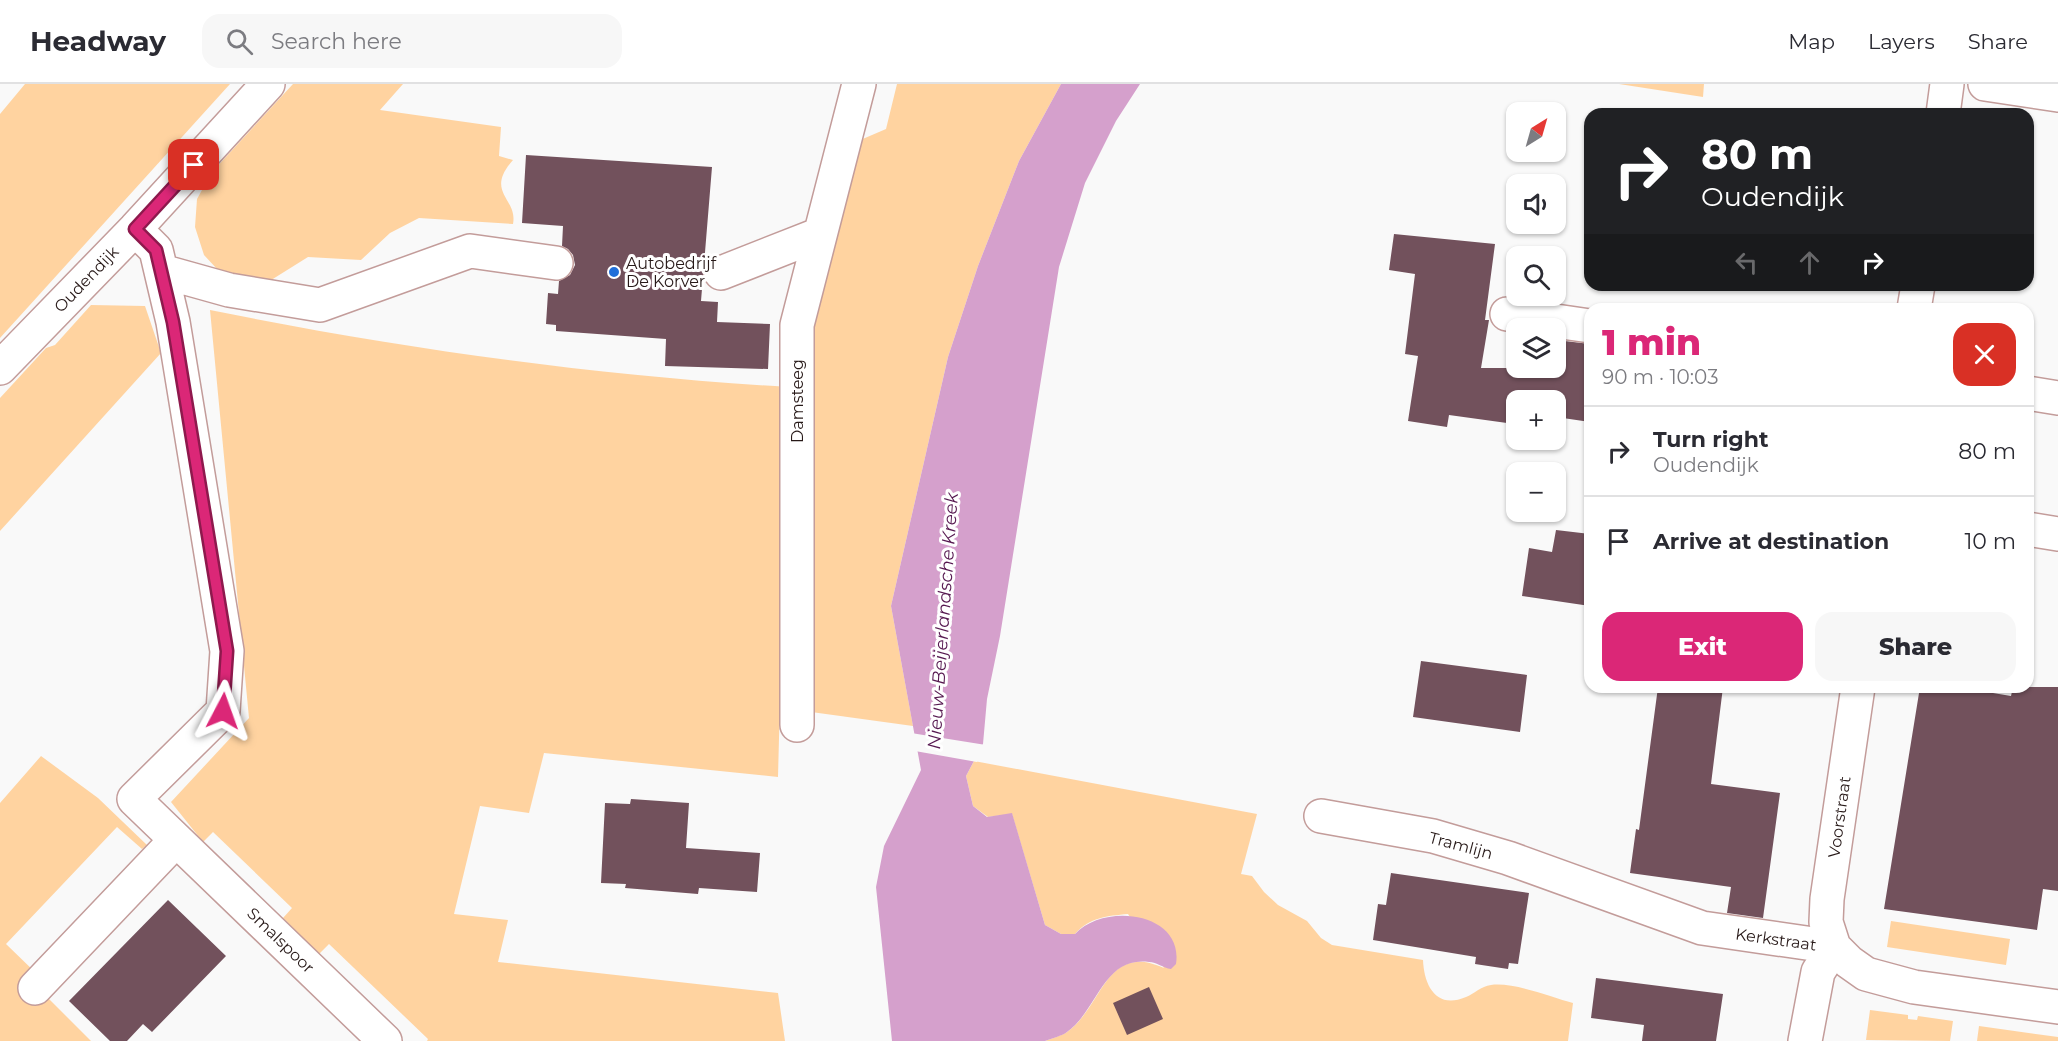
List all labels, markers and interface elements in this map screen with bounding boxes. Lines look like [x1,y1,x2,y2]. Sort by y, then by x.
search box [202,14,622,68]
text: Headway [30,24,166,58]
icon: search [223,25,256,58]
text: Search here [271,28,402,55]
text: Map [1788,29,1835,54]
text: Layers [1868,29,1935,54]
text: Share [1968,29,2028,54]
north arrow [1506,102,1566,162]
map controls [1506,102,1566,522]
text: 80 m [1701,128,1813,180]
icon: right [1602,132,1680,210]
pin [168,139,219,190]
icon: arrive [177,148,210,181]
button: sound [1506,174,1566,234]
text: Oudendijk [1701,180,1844,213]
street label: Oudendijk [50,242,123,316]
button: search [1506,246,1566,306]
icon: left [1730,246,1763,279]
icon: ahead [1793,246,1826,279]
icon: right [1856,246,1889,279]
place label: Autobedrijf De Korver [626,254,717,291]
marker: Autobedrijf De Korver [607,265,621,279]
button: layers [1506,318,1566,378]
text: 1 min [1602,320,1701,364]
button: close [1953,323,2016,386]
street label: Damsteeg [788,359,807,443]
text: 90 m · 10:03 [1602,365,1718,389]
button: + [1506,390,1566,450]
text: Turn right [1653,426,1768,453]
icon: right [1602,435,1635,468]
text: 80 m [1958,438,2016,465]
text: Oudendijk [1653,453,1759,477]
button: − [1506,462,1566,522]
water label: Nieuw-Beijerlandsche Kreek [923,491,963,750]
icon: arrive [1602,525,1635,558]
text: Arrive at destination [1653,528,1889,555]
text: 10 m [1964,528,2016,555]
button: Exit [1602,612,1803,681]
button: Share [1815,612,2016,681]
position arrow [191,679,255,743]
street label: Voorstraat [1824,775,1855,859]
street label: Tramlijn [1427,828,1495,863]
street label: Smalspoor [243,904,318,977]
street label: Kerkstraat [1734,924,1818,955]

